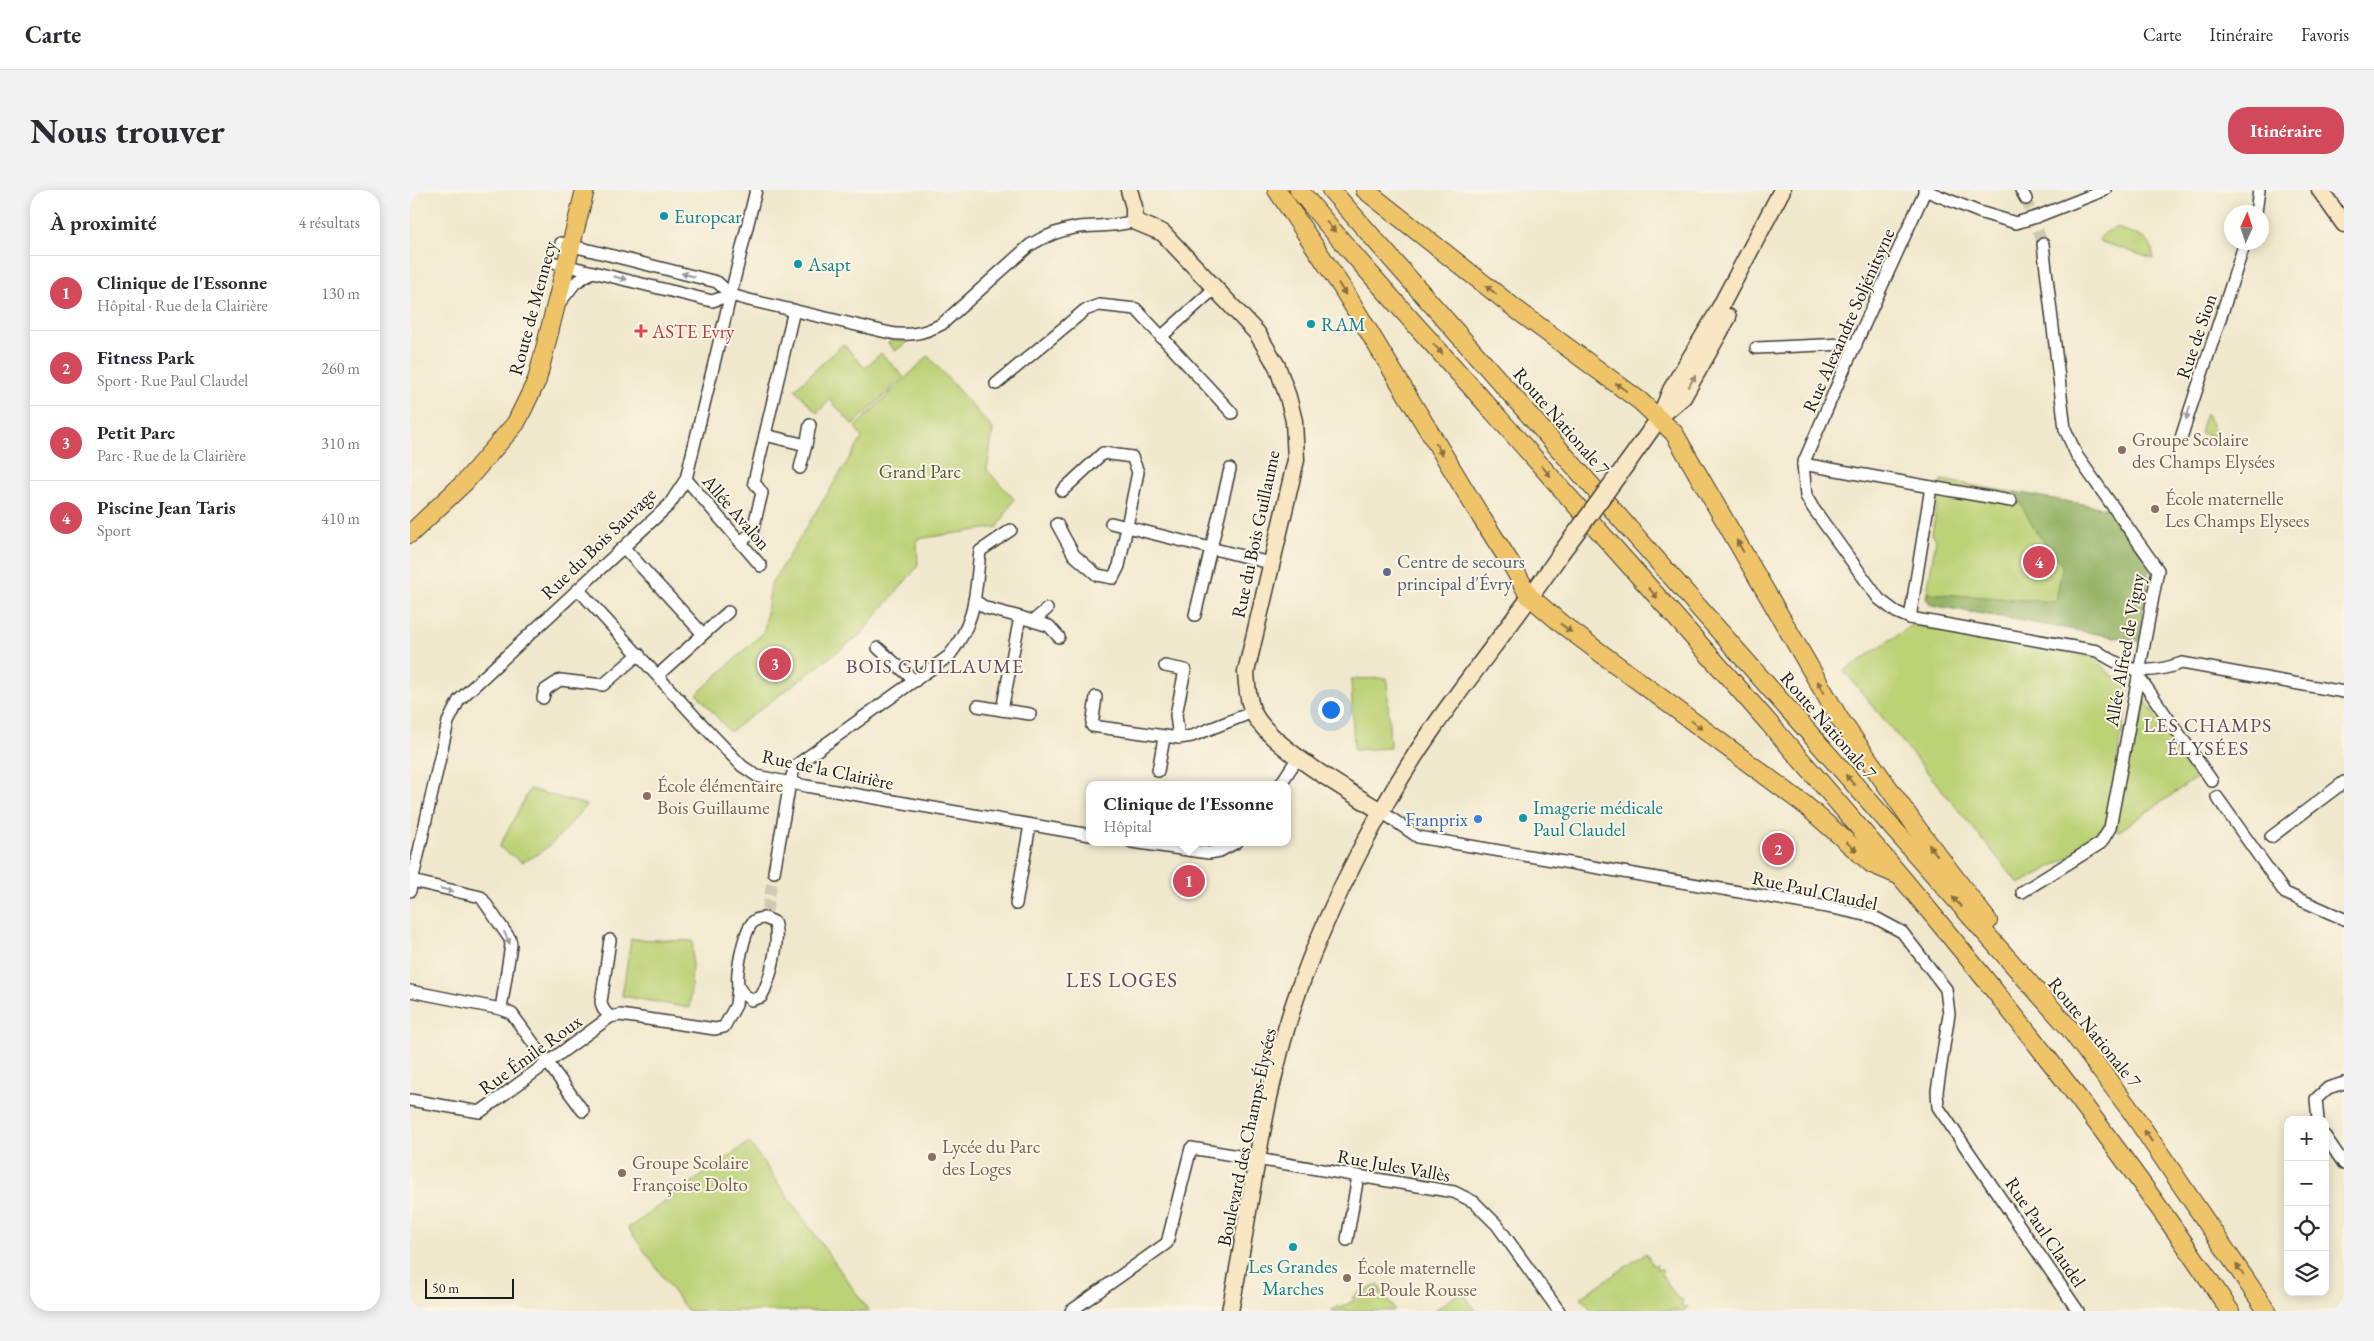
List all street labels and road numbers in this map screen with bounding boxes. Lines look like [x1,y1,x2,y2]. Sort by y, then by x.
street label: Rue Alexandre Soljénitsyne [1797,224,1900,416]
street label: Route de Mennecy [503,238,563,378]
street label: Rue de Sion [2170,290,2223,382]
street label: Route Nationale 7 [1508,362,1616,481]
street label: Rue du Bois Guillaume [1226,448,1285,620]
street label: Allée Avalon [696,469,776,555]
street label: Rue du Bois Sauvage [535,482,661,605]
street label: Allée Alfred de Vigny [2099,571,2150,730]
street label: Route Nationale 7 [1775,666,1883,785]
street label: Rue de la Clairière [760,743,896,796]
street label: Rue Paul Claudel [1750,865,1880,916]
street label: Route Nationale 7 [2042,972,2147,1093]
street label: Rue Émile Roux [474,1008,588,1100]
street label: Boulevard des Champs-Élysées [1211,1026,1282,1248]
street label: Rue Jules Vallès [1335,1143,1452,1188]
street label: Rue Paul Claudel [2000,1172,2092,1292]

